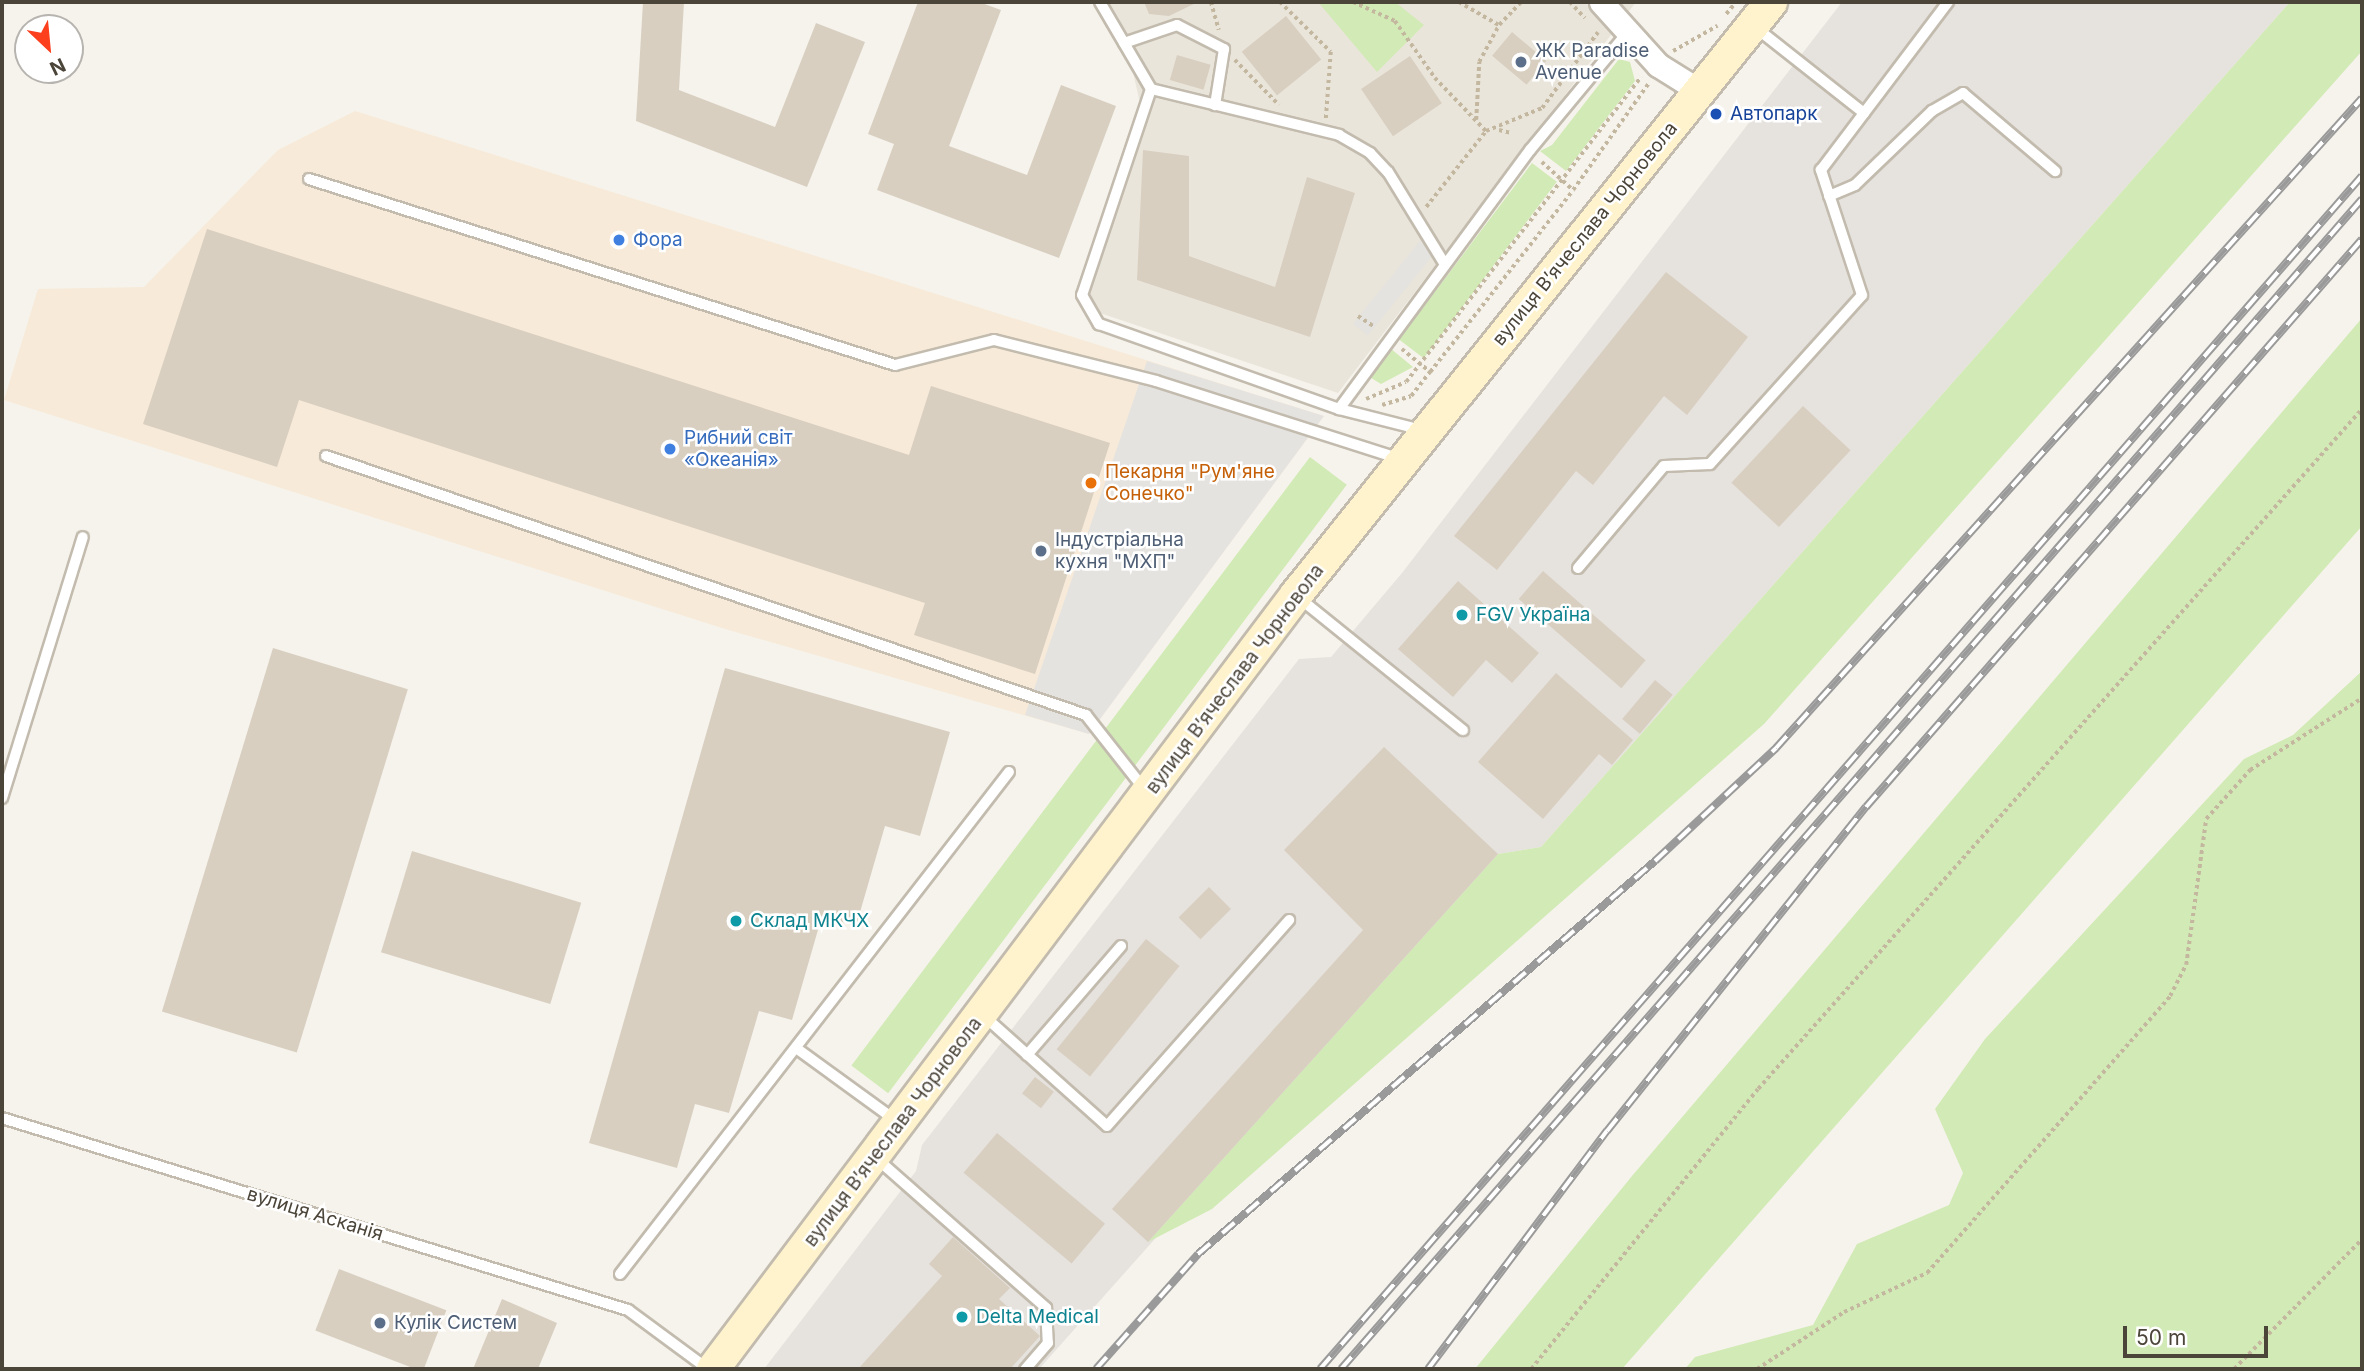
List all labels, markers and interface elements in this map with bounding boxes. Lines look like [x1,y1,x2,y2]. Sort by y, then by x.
north arrow [14,14,84,84]
place label: ЖК Paradise Avenue [1535,40,1649,84]
text: N [46,53,69,80]
marker: ЖК Paradise Avenue [1513,54,1529,70]
place label: Автопарк [1730,103,1818,125]
marker: Автопарк [1708,106,1724,122]
street label: вулиця Вʼячеслава Чорновола [1488,118,1682,350]
place label: Фора [633,229,683,251]
marker: Фора [611,232,627,248]
place label: Рибний світ «Океанія» [684,427,793,471]
marker: Рибний світ «Океанія» [662,441,678,457]
place label: Пекарня "Рум'яне Сонечко" [1105,461,1275,505]
marker: Пекарня "Рум'яне Сонечко" [1083,475,1099,491]
place label: Індустріальна кухня "МХП" [1055,529,1184,573]
marker: Індустріальна кухня "МХП" [1033,543,1049,559]
street label: вулиця Вʼячеслава Чорновола [1141,560,1329,798]
place label: FGV Україна [1476,604,1591,626]
marker: FGV Україна [1454,607,1470,623]
place label: Склад МКЧХ [750,910,869,932]
marker: Склад МКЧХ [728,913,744,929]
street label: вулиця Вʼячеслава Чорновола [799,1013,987,1251]
street label: вулиця Асканія [244,1182,386,1246]
place label: Delta Medical [976,1306,1099,1328]
marker: Delta Medical [954,1309,970,1325]
place label: Кулік Систем [394,1312,517,1334]
scale bar [2126,1312,2271,1356]
marker: Кулік Систем [372,1315,388,1331]
text: 50 m [2136,1325,2186,1350]

